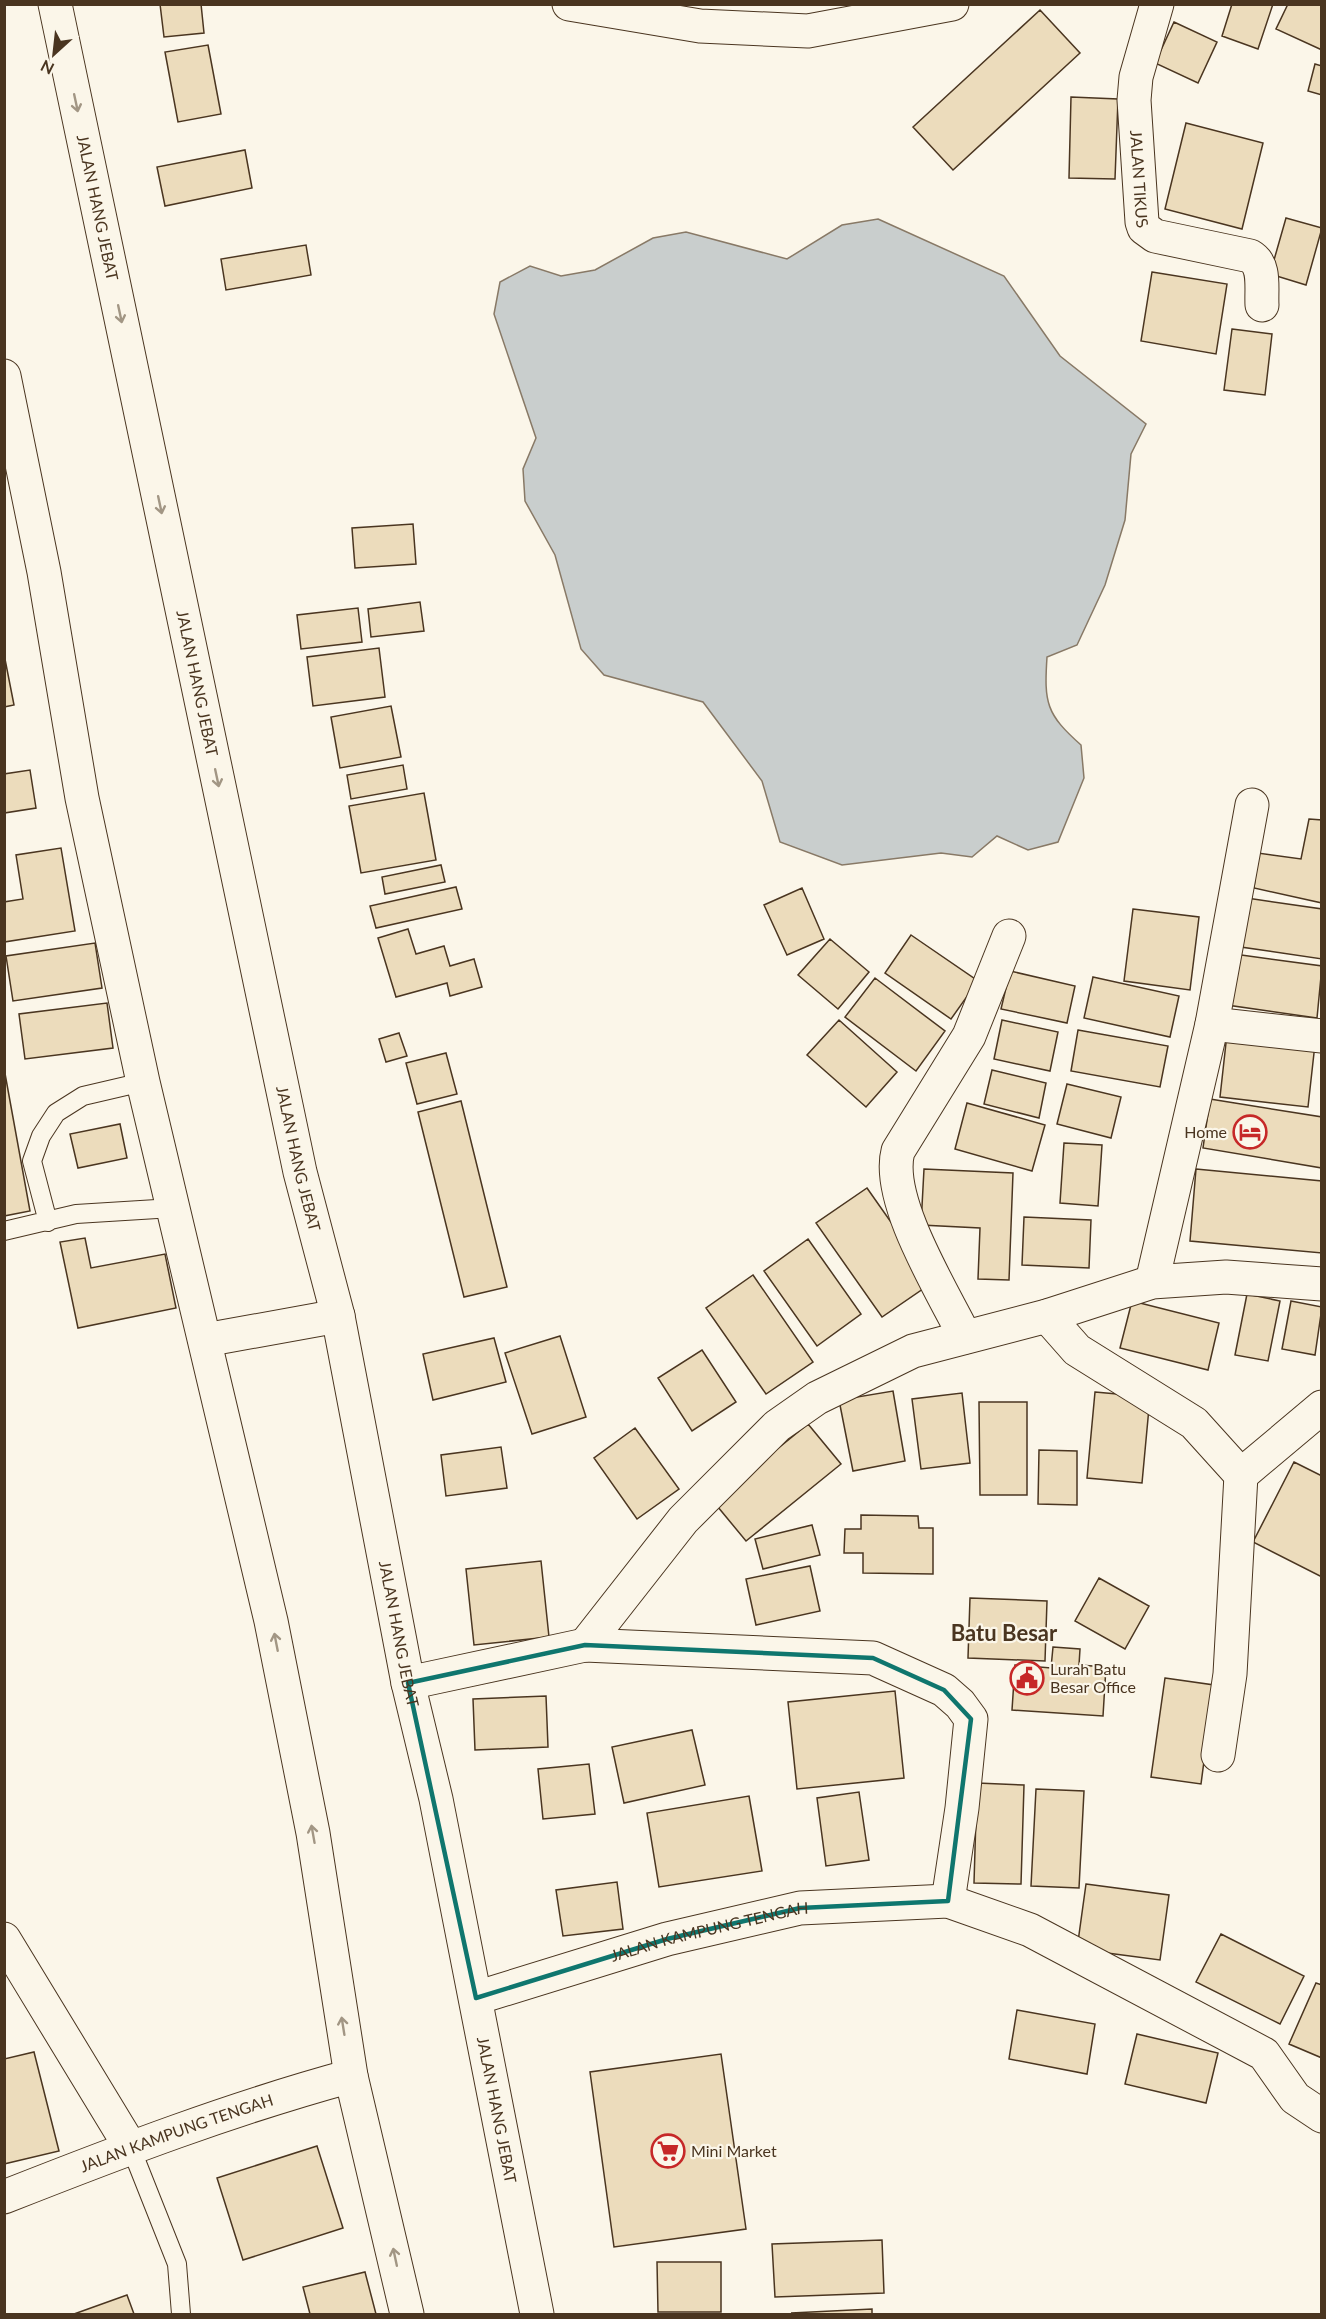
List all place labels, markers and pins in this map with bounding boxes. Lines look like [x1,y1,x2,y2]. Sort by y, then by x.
hotel icon: Home [1232,1114,1268,1150]
place label: Home [1184,1122,1227,1141]
place label: Lurah Batu Besar Office [1050,1659,1136,1696]
public building icon: Lurah Batu Besar Office [1009,1660,1045,1696]
supermarket icon: Mini Market [650,2133,686,2169]
place label: Mini Market [691,2141,777,2160]

